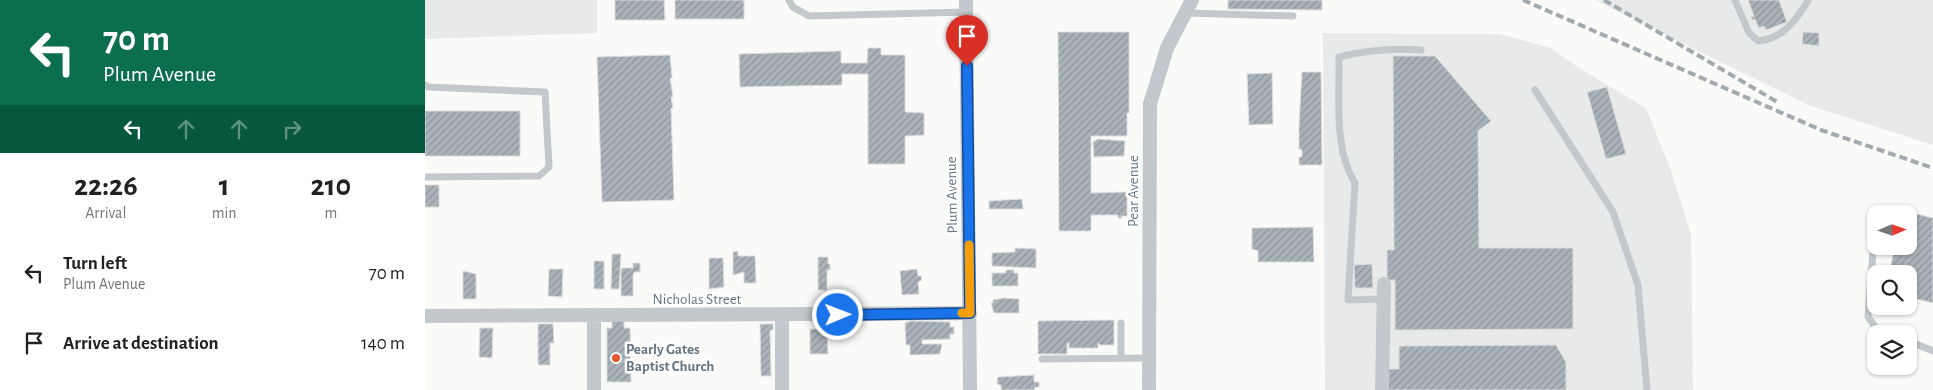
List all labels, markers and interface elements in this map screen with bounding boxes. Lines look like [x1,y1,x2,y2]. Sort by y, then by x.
pin [946,15,988,66]
icon: left [20,20,85,85]
text: 70 m [103,22,170,57]
icon: arrive [953,22,981,50]
text: Plum Avenue [103,63,216,85]
icon: left [119,115,147,143]
icon: ahead [172,115,200,143]
icon: ahead [225,115,253,143]
icon: right [278,115,306,143]
street label: Pear Avenue [1126,155,1141,227]
street label: Plum Avenue [944,156,960,234]
text: 22:26 [74,171,138,201]
text: 1 [219,171,230,201]
text: 210 [311,171,351,201]
text: Arrival [85,205,126,221]
text: min [212,205,237,221]
text: m [324,205,337,221]
north arrow [1867,205,1917,255]
map controls [1867,205,1917,375]
text: Turn left [63,254,127,273]
icon: left [20,259,48,287]
text: 70 m [369,264,405,283]
button: search [1867,265,1917,315]
text: Plum Avenue [63,276,145,292]
position arrow [811,288,863,340]
street label: Nicholas Street [653,292,742,307]
button: layers [1867,325,1917,375]
icon: arrive [20,329,48,357]
text: Arrive at destination [63,334,219,353]
text: 140 m [361,334,405,353]
place label: Pearly Gates Baptist Church [626,342,714,374]
marker: Pearly Gates Baptist Church [610,352,622,364]

